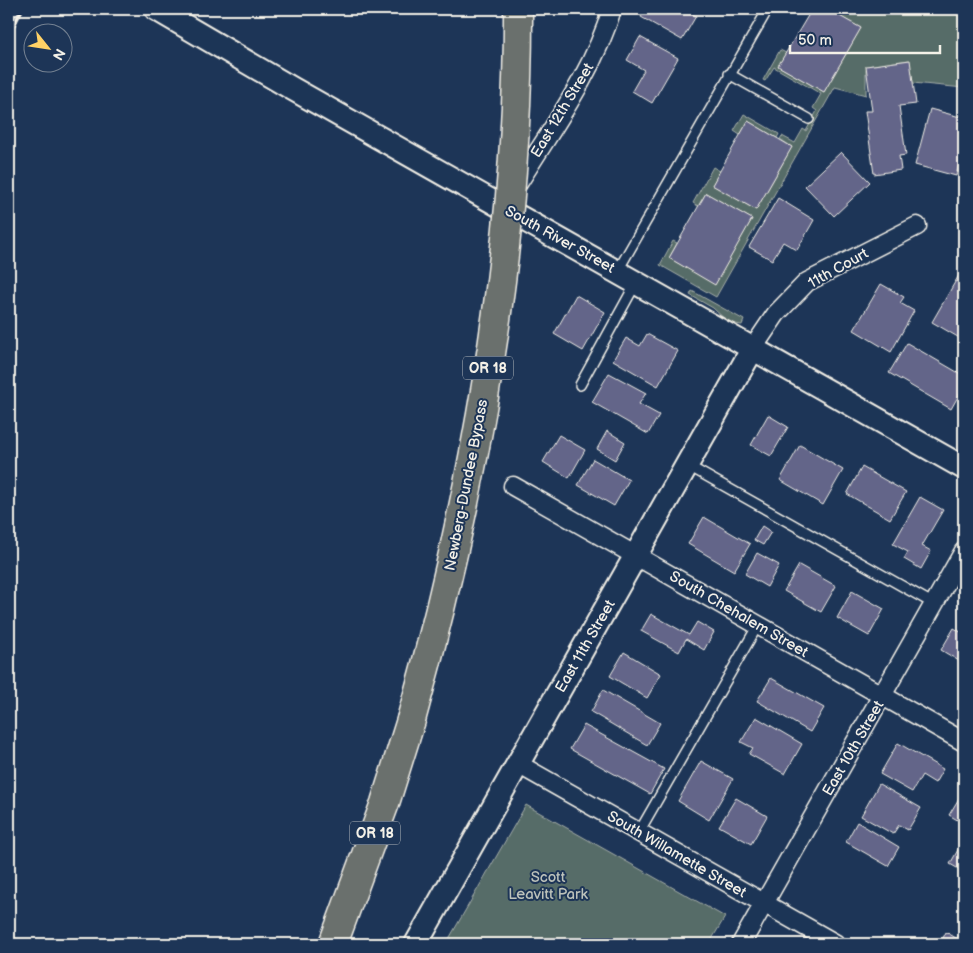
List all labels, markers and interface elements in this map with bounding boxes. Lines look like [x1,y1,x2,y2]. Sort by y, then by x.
north arrow [22,22,72,72]
scale bar [790,22,940,54]
text: 50 m [798,31,832,50]
text: N [49,45,69,63]
street label: East 12th Street [527,59,598,161]
street label: South River Street [501,201,618,278]
street label: 11th Court [805,244,872,293]
road number: OR 18 [463,356,513,379]
street label: Newberg-Dundee Bypass [441,397,493,572]
street label: South Chehalem Street [666,567,812,662]
street label: East 11th Street [551,596,620,696]
street label: East 10th Street [818,697,889,799]
street label: South Willamette Street [604,807,750,902]
road number: OR 18 [350,821,400,844]
park label: Scott Leavitt Park [508,868,588,904]

